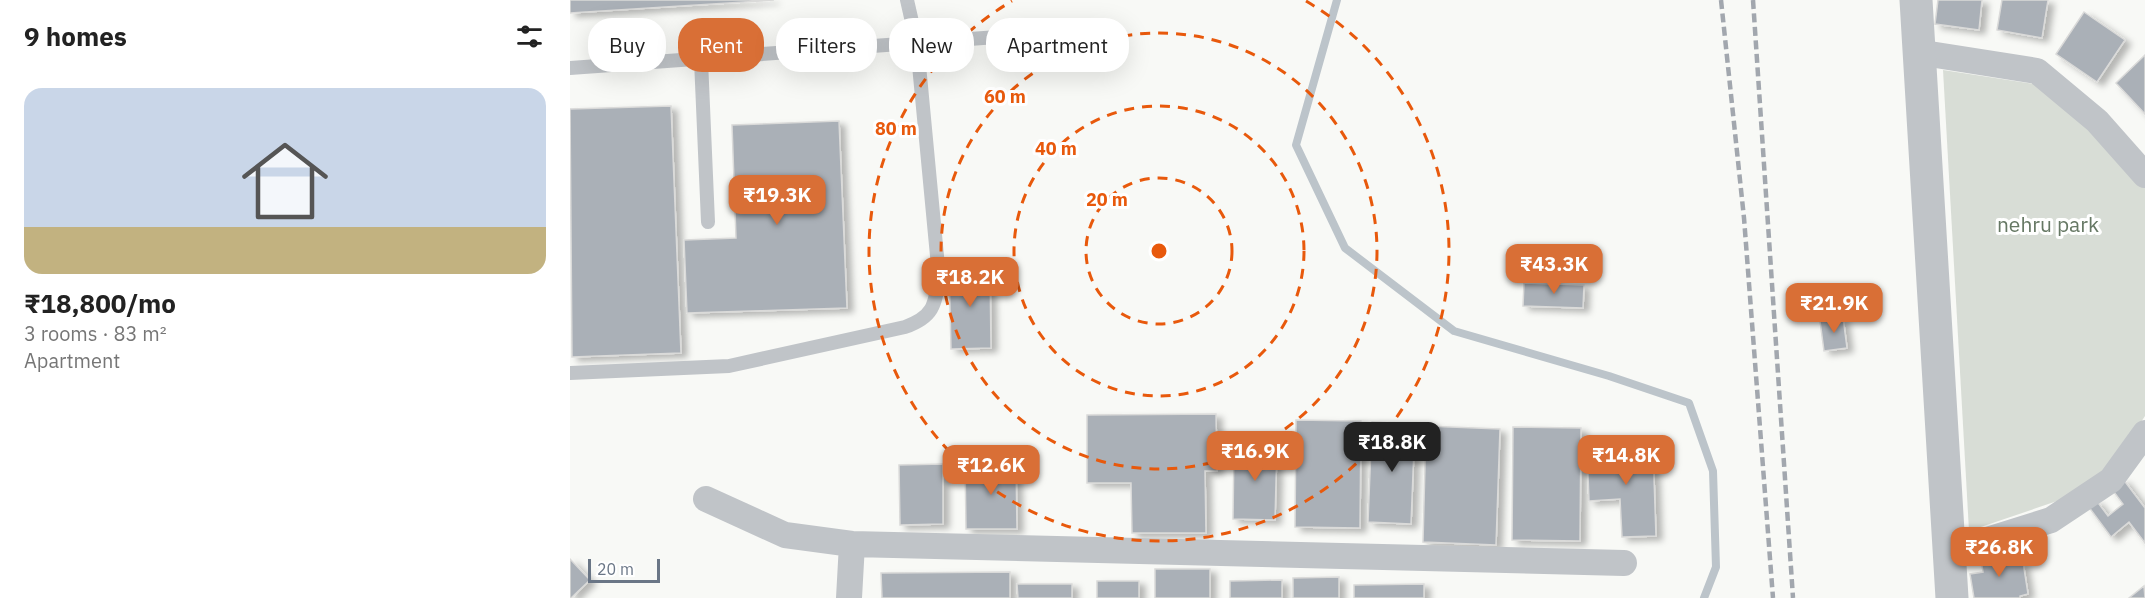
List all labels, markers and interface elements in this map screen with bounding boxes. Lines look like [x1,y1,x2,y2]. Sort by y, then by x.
chip: Buy [588,18,666,72]
chip: Rent [678,18,764,72]
chip: Filters [776,18,877,72]
chip: New [889,18,974,72]
chip: Apartment [986,18,1129,72]
text: 9 homes [24,19,127,53]
icon: filters [513,20,546,53]
text: 60 m [984,85,1026,108]
text: 80 m [875,117,917,140]
icon: home [231,127,339,235]
text: 40 m [1035,137,1077,160]
pin: ₹19.3K [728,175,826,226]
text: ₹19.3K [743,181,811,208]
text: 20 m [1086,188,1128,211]
park label: nehru park [1997,210,2099,238]
centre of rings [1149,241,1169,261]
pin: ₹43.3K [1505,244,1603,295]
text: ₹43.3K [1520,250,1588,277]
pin: ₹18.2K [921,257,1019,308]
text: ₹18.2K [936,263,1004,290]
pin: ₹21.9K [1785,283,1883,334]
text: ₹18,800/mo [24,286,176,320]
text: ₹21.9K [1800,289,1868,316]
text: 3 rooms · 83 m² [24,320,167,347]
text: Apartment [24,347,120,374]
pin: ₹18.8K [1343,422,1441,473]
text: ₹18.8K [1358,428,1426,455]
pin: ₹16.9K [1206,431,1304,482]
pin: ₹14.8K [1577,435,1675,486]
text: ₹16.9K [1221,437,1289,464]
text: ₹14.8K [1592,441,1660,468]
pin: ₹12.6K [942,445,1040,496]
text: ₹12.6K [957,451,1025,478]
pin: ₹26.8K [1950,527,2048,578]
text: ₹26.8K [1965,533,2033,560]
scale bar [588,556,660,584]
text: 20 m [597,559,634,579]

